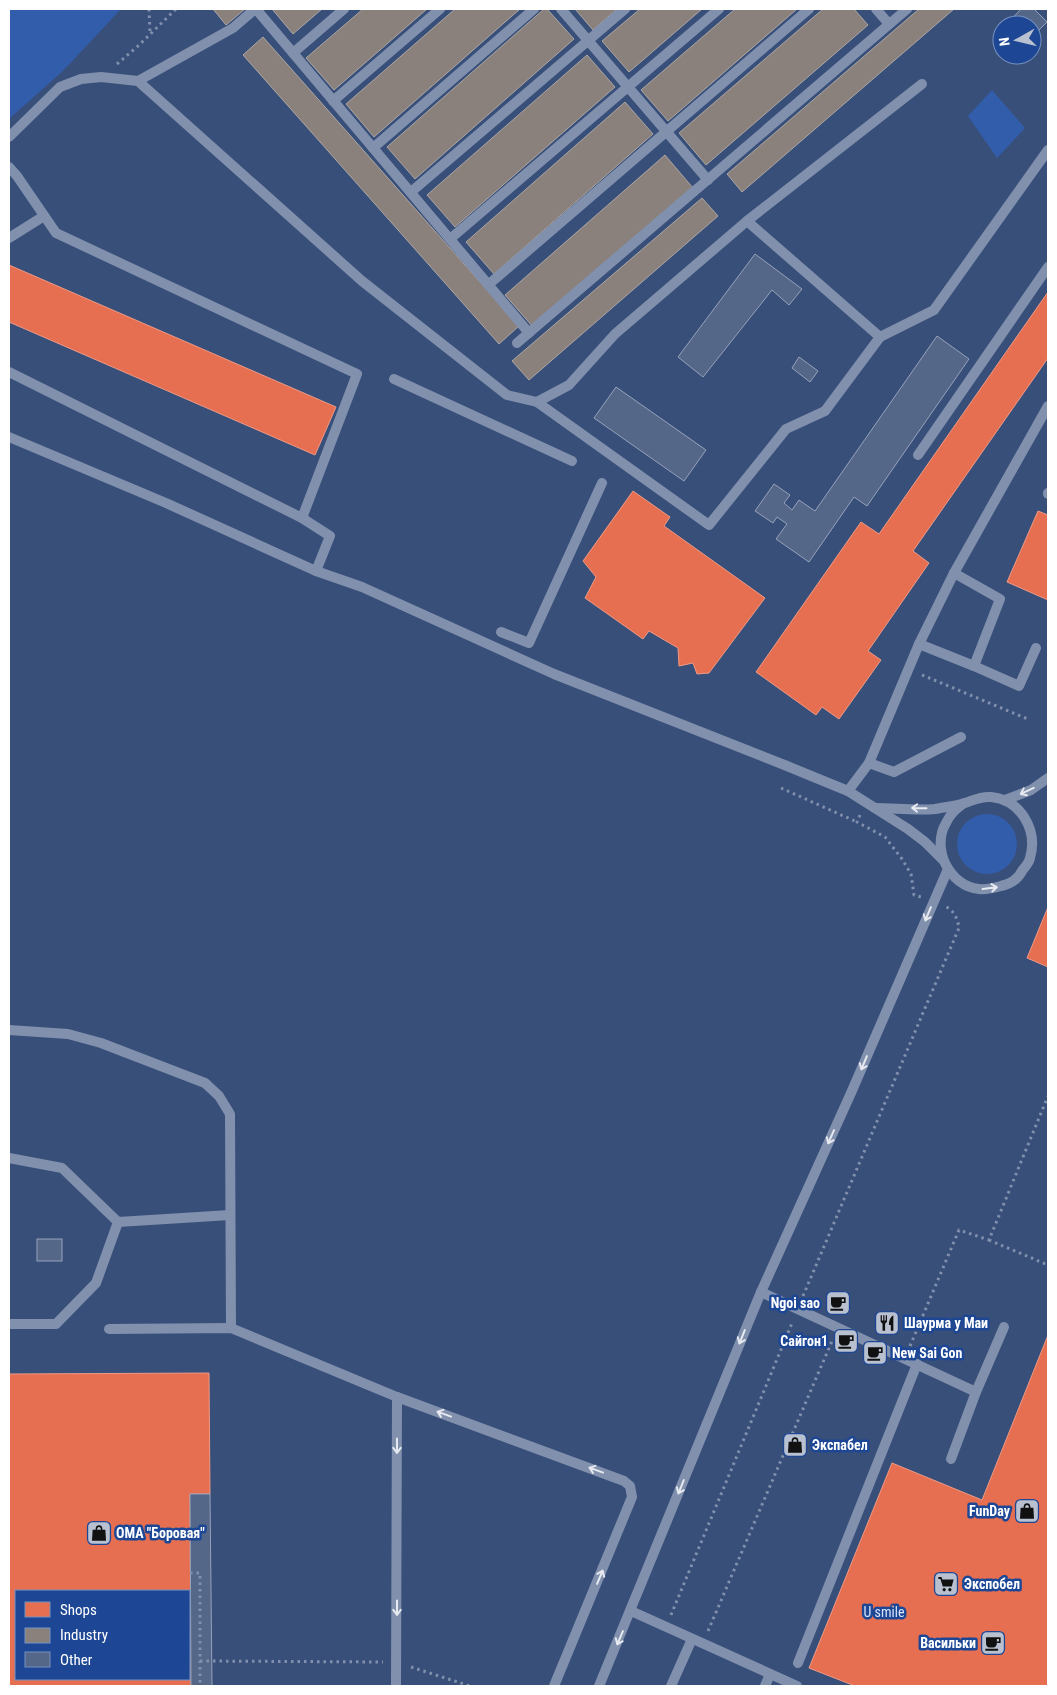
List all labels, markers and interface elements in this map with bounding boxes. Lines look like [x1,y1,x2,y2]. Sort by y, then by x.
north arrow [992,15,1042,65]
text: N [996,36,1013,47]
one-way arrow [1020,787,1035,796]
one-way arrow [911,804,927,813]
one-way arrow [981,883,997,893]
one-way arrow [923,906,933,921]
one-way arrow [859,1055,868,1070]
one-way arrow [826,1129,835,1144]
cafe icon: Ngoi sao [825,1290,851,1316]
place label: Ngoi sao [771,1295,820,1311]
restaurant icon: Шаурма у Маи [874,1310,900,1336]
place label: Шаурма у Маи [904,1315,988,1331]
cafe icon: Сайгон1 [833,1328,859,1354]
one-way arrow [737,1329,747,1344]
place label: Сайгон1 [780,1333,828,1349]
cafe icon: New Sai Gon [862,1340,888,1366]
place label: New Sai Gon [892,1345,962,1361]
one-way arrow [436,1409,452,1418]
shop icon: Экспабел [782,1432,808,1458]
one-way arrow [392,1437,402,1453]
place label: Экспабел [812,1437,868,1453]
one-way arrow [589,1465,604,1474]
one-way arrow [676,1479,685,1495]
shop icon: FunDay [1014,1498,1040,1524]
place label: FunDay [969,1503,1011,1519]
shop icon: ОМА "Боровая" [86,1520,112,1546]
place label: ОМА "Боровая" [116,1525,205,1541]
one-way arrow [595,1570,605,1585]
supermarket icon: Экспобел [933,1571,959,1597]
place label: Экспобел [964,1576,1020,1592]
legend [15,1590,190,1680]
one-way arrow [392,1600,402,1616]
text: Shops [60,1601,97,1619]
park label: U smile [864,1604,905,1620]
text: Industry [60,1626,108,1644]
one-way arrow [615,1630,624,1645]
cafe icon: Васильки [980,1630,1006,1656]
place label: Васильки [920,1635,976,1651]
text: Other [60,1651,93,1669]

